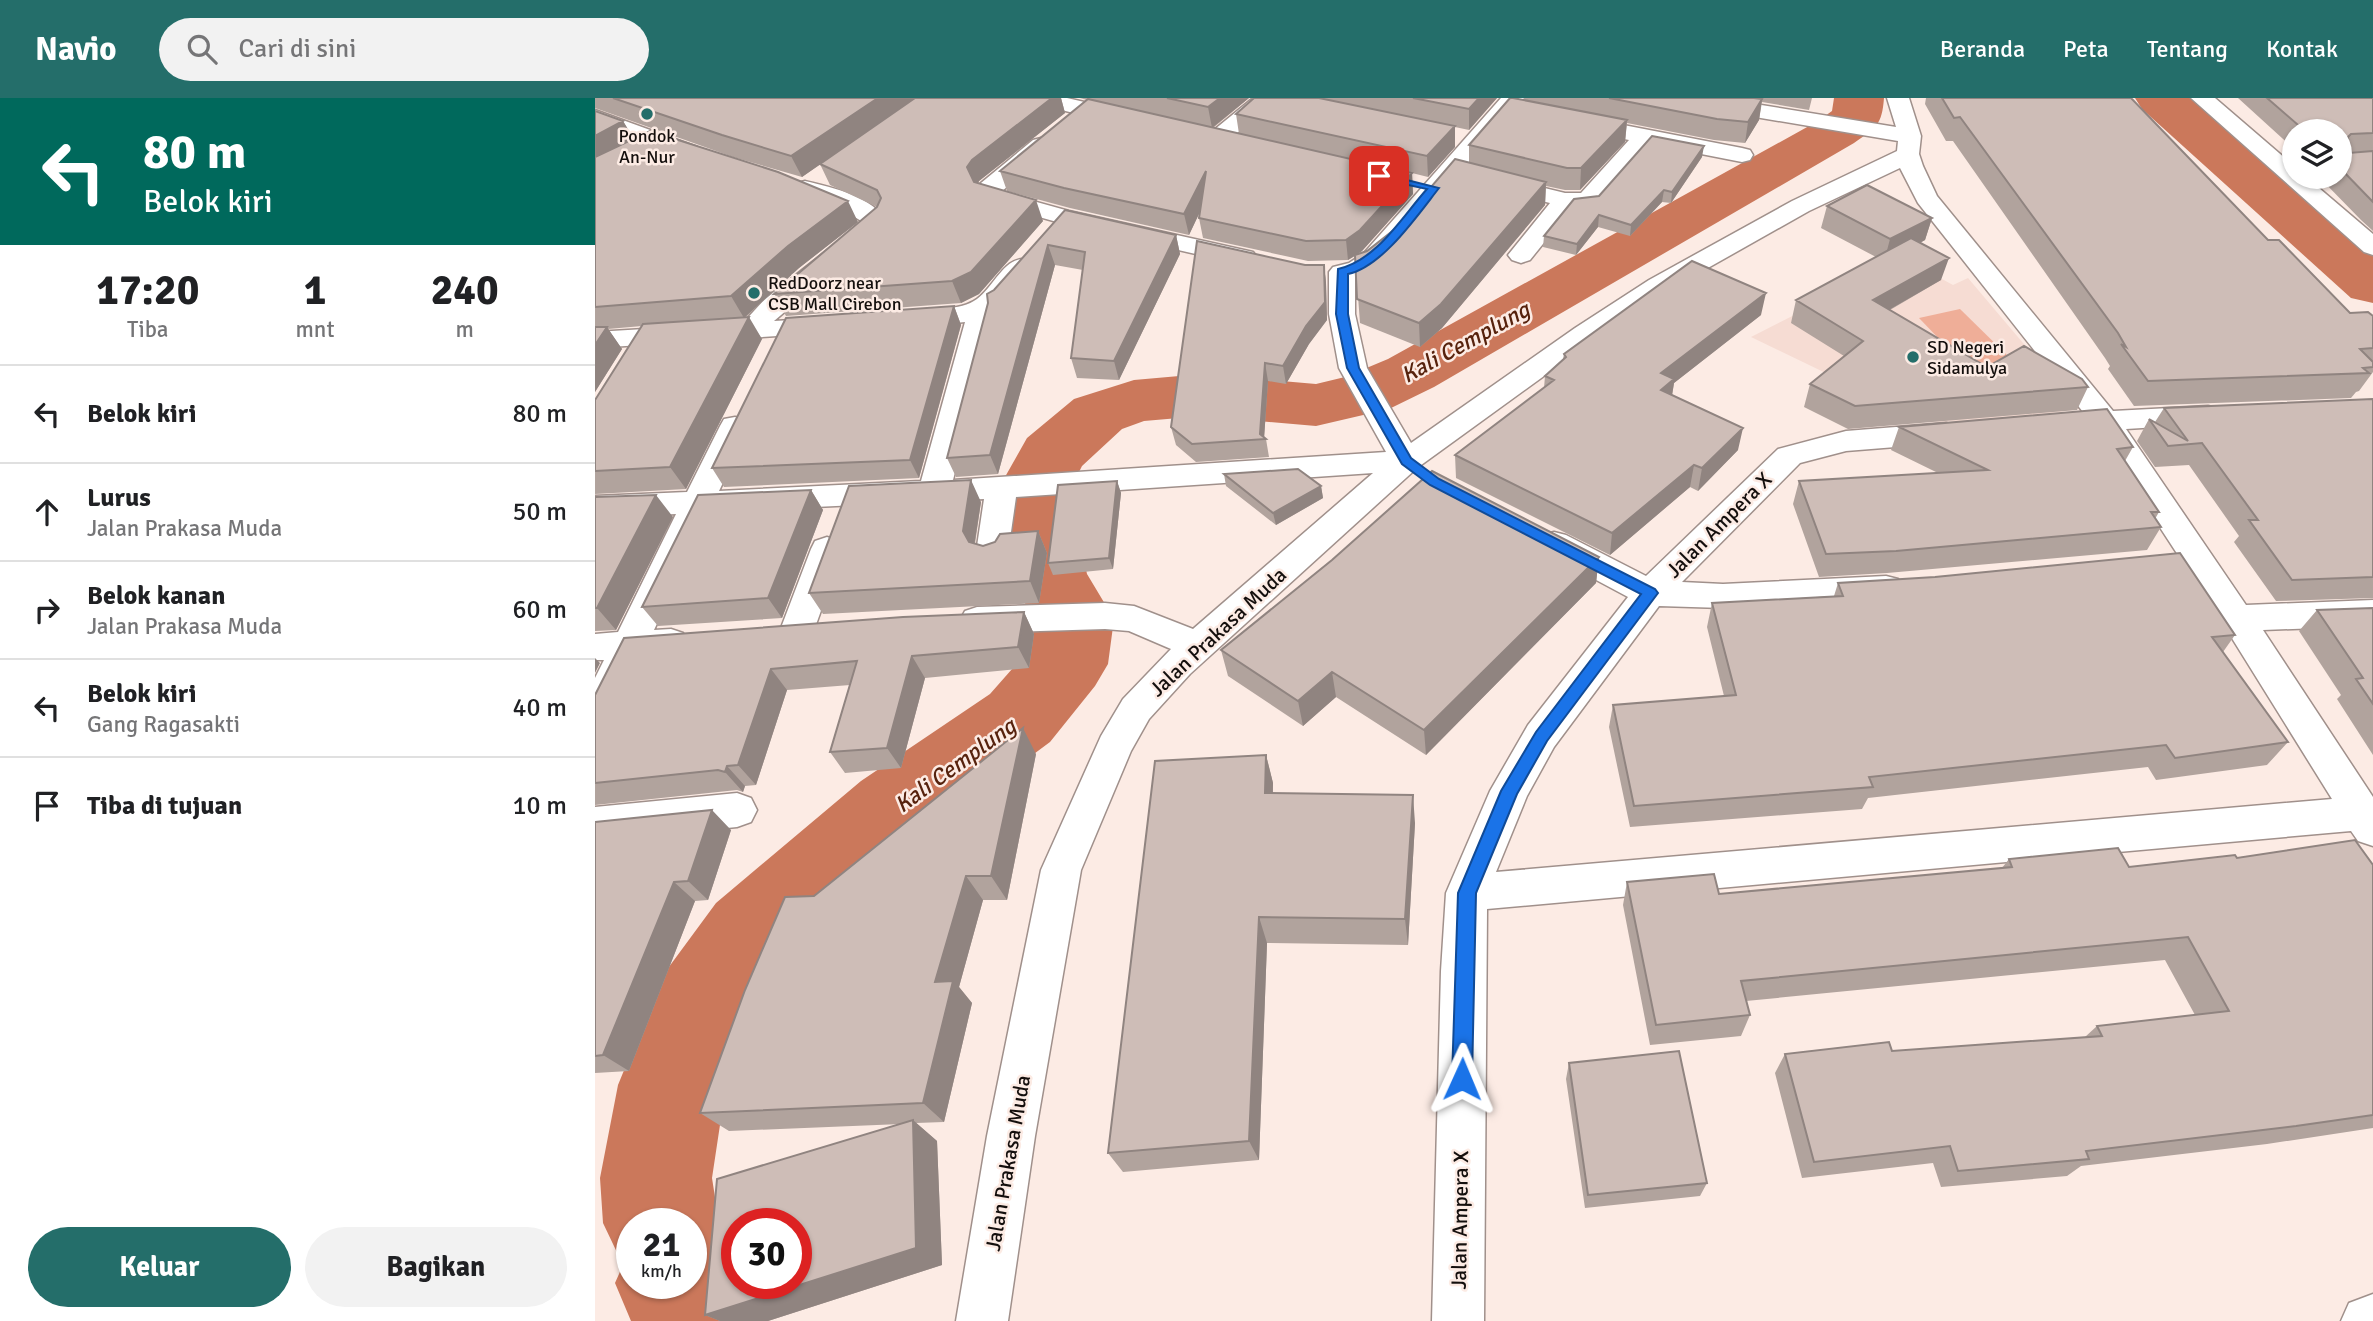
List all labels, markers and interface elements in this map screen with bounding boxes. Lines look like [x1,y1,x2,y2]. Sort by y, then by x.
search box [159,18,649,81]
text: Navio [35,29,117,70]
icon: search [183,30,221,68]
text: Cari di sini [239,33,356,65]
text: Beranda [1940,34,2025,64]
text: Peta [2063,34,2109,64]
text: Tentang [2147,34,2228,64]
text: Kontak [2266,34,2338,64]
marker: Pondok An-Nur [639,106,655,122]
map controls [2282,119,2352,189]
button: layers [2282,119,2352,189]
text: 80 m [143,122,246,182]
place label: Pondok An-Nur [619,125,675,168]
icon: left [28,126,119,217]
pin [1349,146,1409,206]
icon: arrive [1360,157,1398,195]
text: Belok kiri [143,182,273,221]
text: 17:20 [96,265,199,316]
text: 1 [304,265,326,316]
text: 240 [431,265,499,316]
place label: RedDoorz near CSB Mall Cirebon [768,272,902,315]
marker: RedDoorz near CSB Mall Cirebon [746,285,762,301]
water label: Kali Cemplung [1396,294,1536,390]
text: Tiba [127,315,168,344]
text: mnt [296,315,334,344]
text: m [456,315,474,344]
place label: SD Negeri Sidamulya [1927,336,2007,379]
marker: SD Negeri Sidamulya [1905,349,1921,365]
icon: left [28,395,66,433]
text: Belok kiri [87,398,196,430]
text: 80 m [512,398,567,430]
street label: Jalan Ampera X [1661,467,1777,583]
text: Lurus [87,482,151,514]
icon: ahead [28,493,66,531]
text: 50 m [512,496,567,528]
text: Jalan Prakasa Muda [87,514,282,543]
street label: Jalan Prakasa Muda [1144,562,1292,702]
text: Belok kanan [87,580,225,612]
icon: right [28,591,66,629]
text: 60 m [512,594,567,626]
text: Jalan Prakasa Muda [87,612,282,641]
text: Belok kiri [87,678,196,710]
icon: left [28,689,66,727]
text: 40 m [512,692,567,724]
text: Gang Ragasakti [87,710,240,739]
water label: Kali Cemplung [889,711,1023,819]
icon: arrive [28,787,66,825]
text: Tiba di tujuan [87,790,242,822]
text: 10 m [512,790,567,822]
position arrow [1425,1042,1499,1116]
street label: Jalan Prakasa Muda [980,1073,1036,1253]
street label: Jalan Ampera X [1446,1150,1474,1290]
speed limit sign: 30 [721,1208,812,1299]
text: 21 [643,1223,680,1266]
button: Keluar [28,1227,291,1307]
button: Bagikan [305,1227,567,1307]
text: km/h [641,1260,682,1282]

